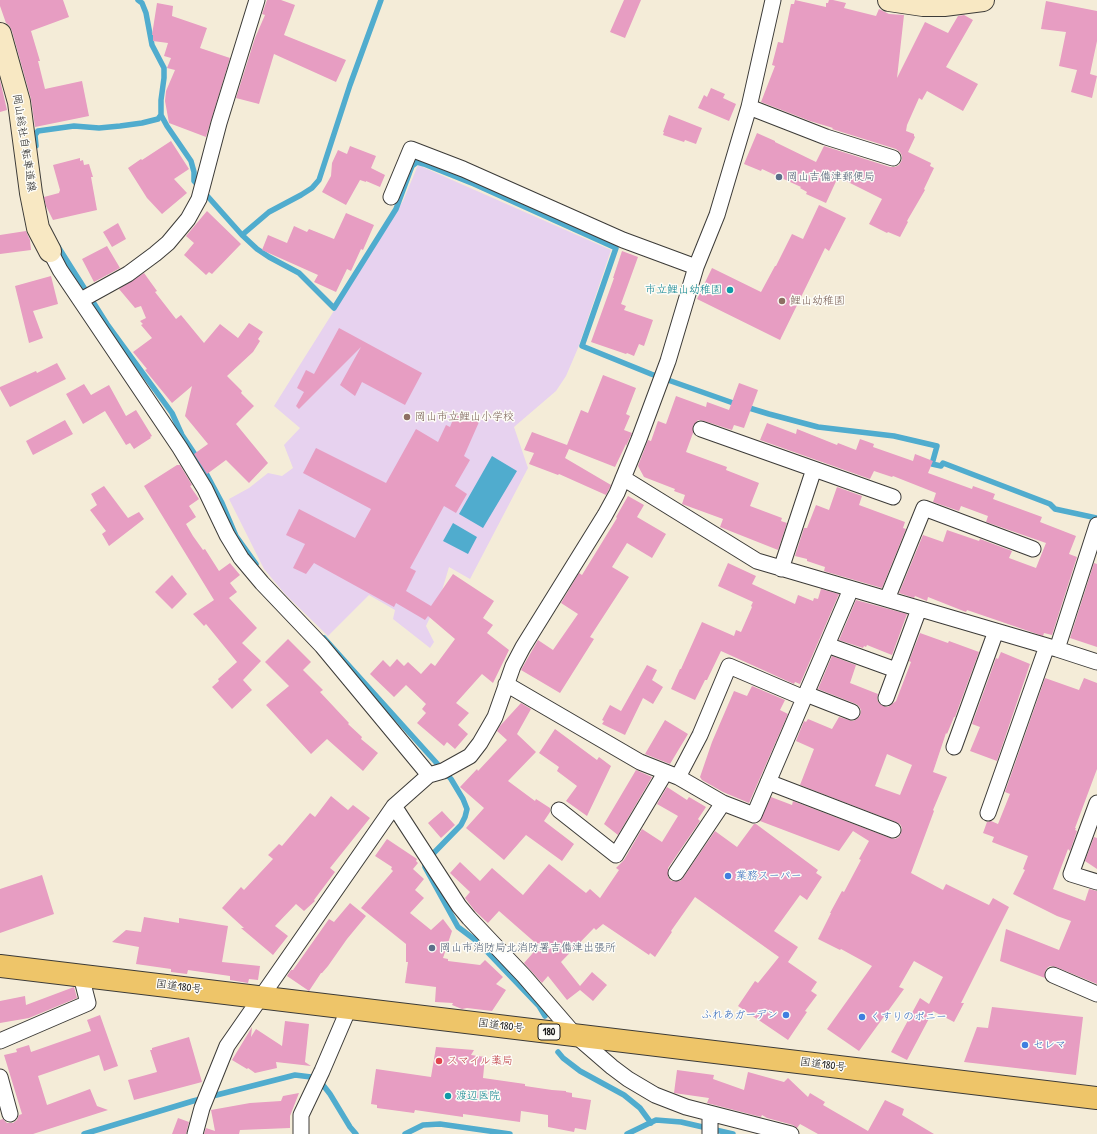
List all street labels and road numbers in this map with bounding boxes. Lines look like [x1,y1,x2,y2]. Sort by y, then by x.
street label: 岡山総社自転車道線 [10,93,38,193]
street label: 国道180号 [155,978,203,996]
street label: 国道180号 [477,1017,525,1035]
road number: 180 [538,1024,560,1040]
street label: 国道180号 [799,1056,847,1074]

